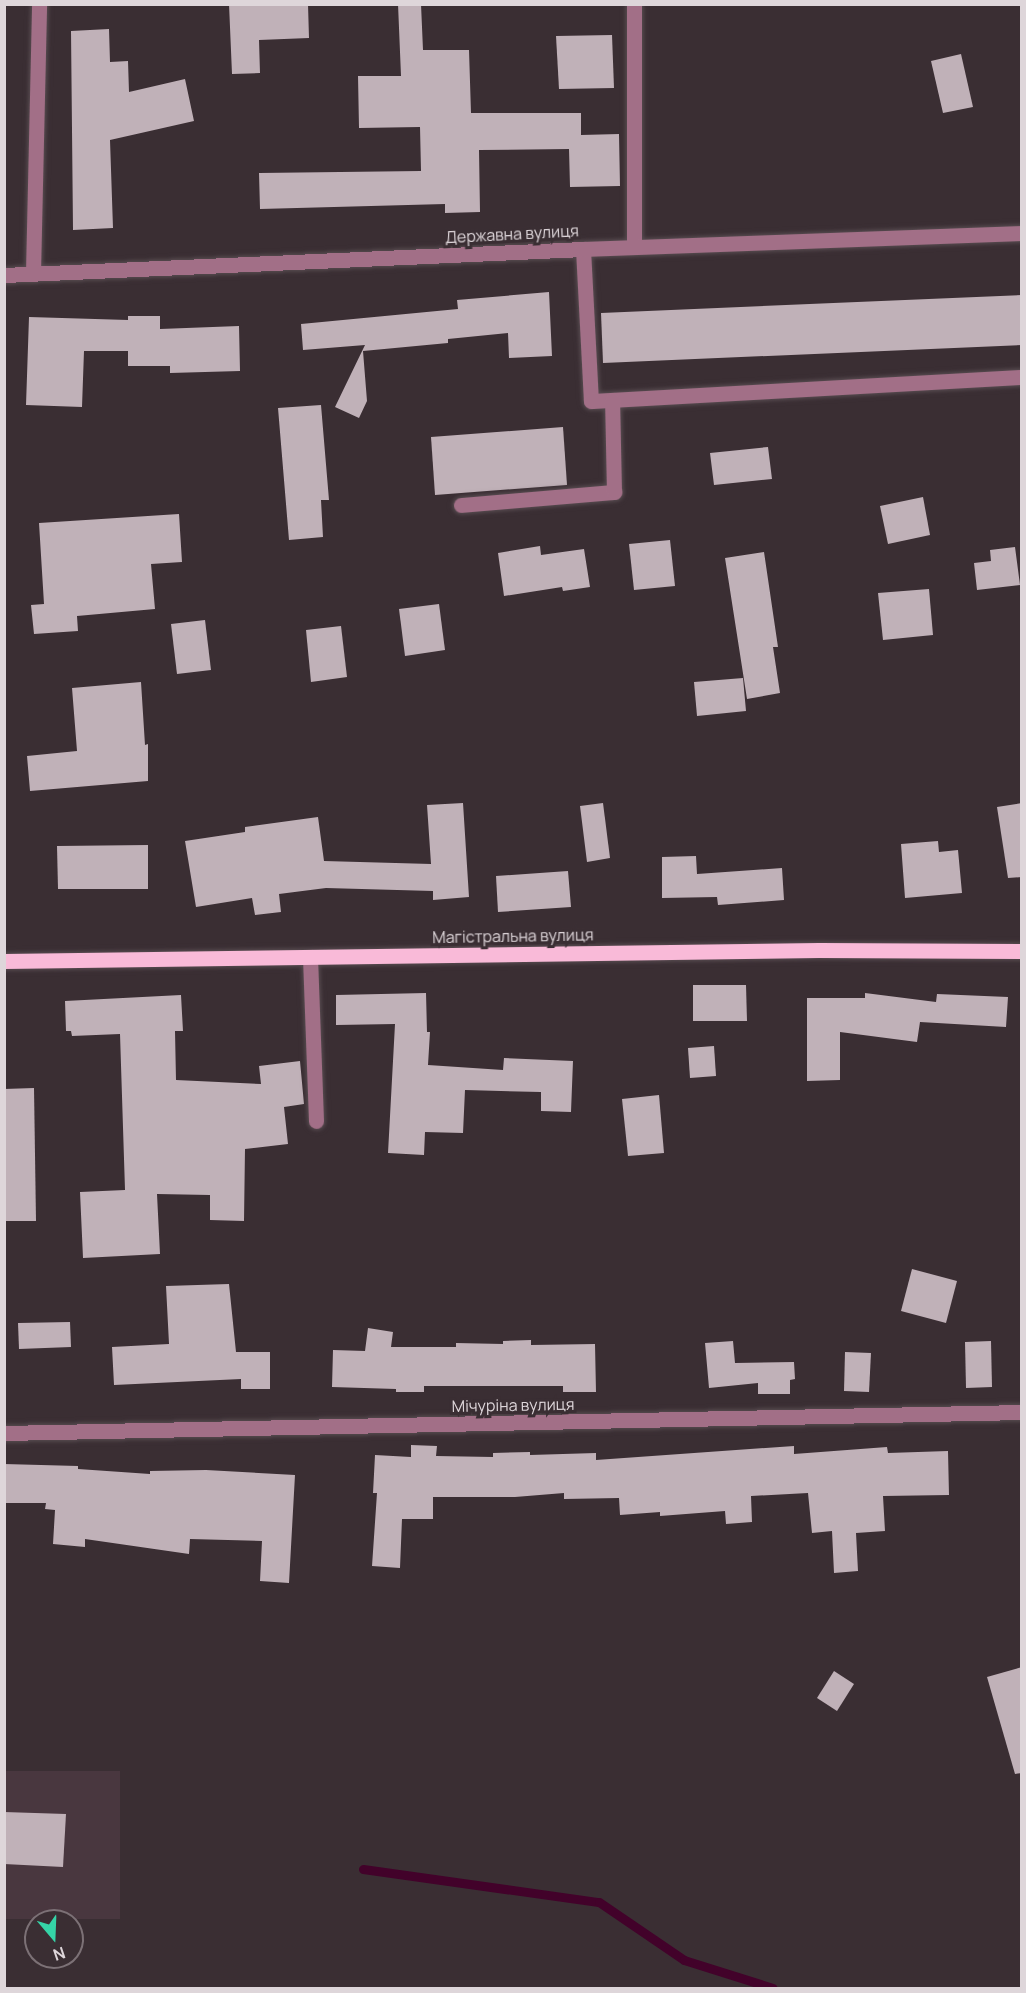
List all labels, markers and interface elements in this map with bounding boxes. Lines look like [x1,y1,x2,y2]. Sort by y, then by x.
street label: Державна вулиця [445,221,579,247]
street label: Магістральна вулиця [432,925,594,947]
street label: Мічуріна вулиця [451,1394,575,1416]
north arrow [24,1909,84,1969]
text: N [50,1942,68,1966]

